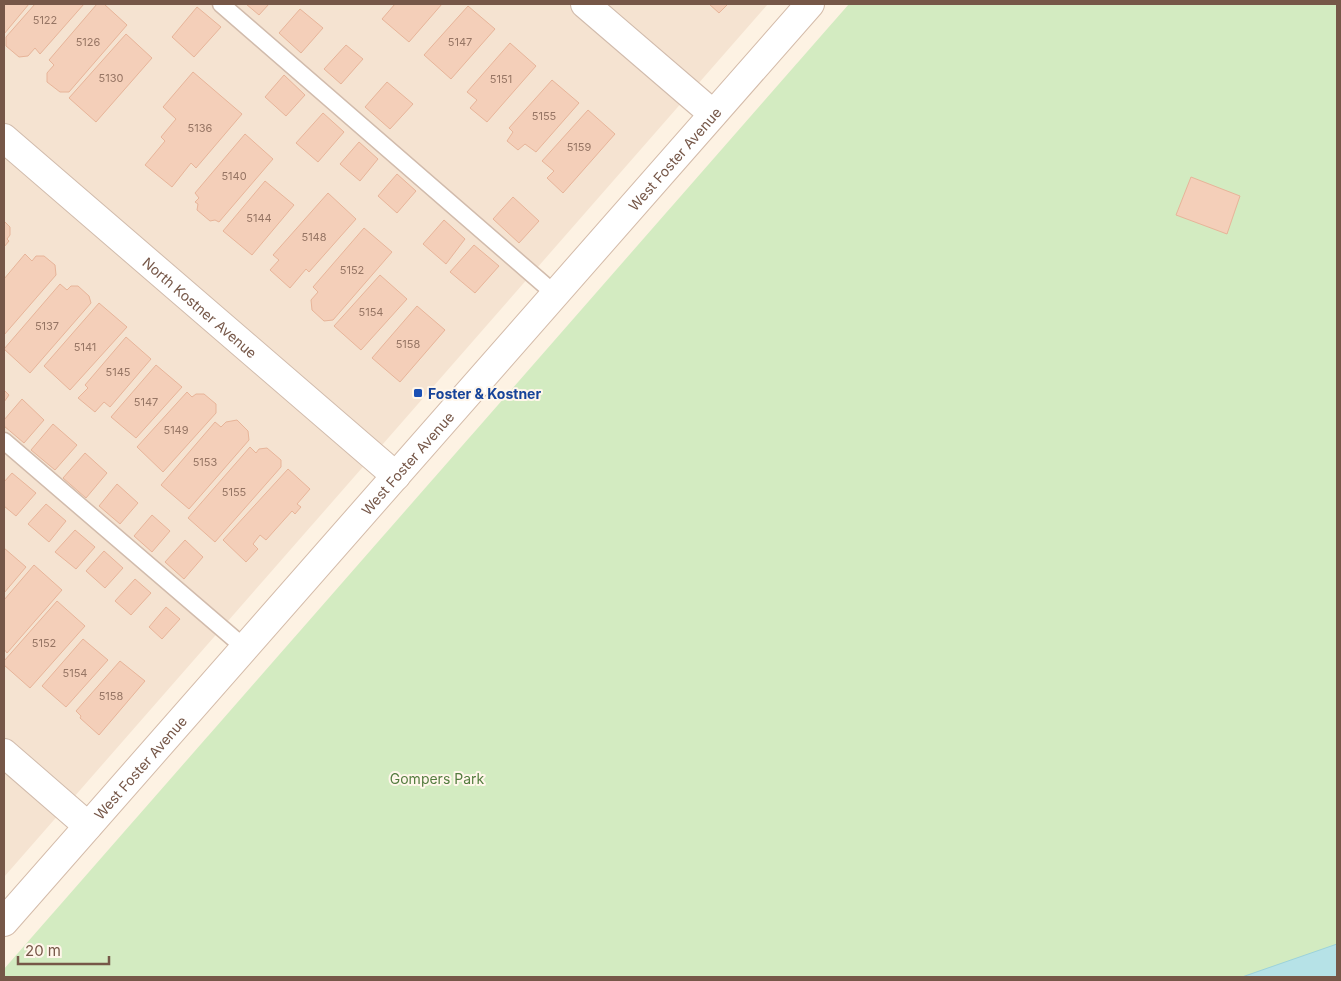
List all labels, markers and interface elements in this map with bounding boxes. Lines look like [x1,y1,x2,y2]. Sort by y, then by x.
house number: 5122 [33,13,57,27]
house number: 5126 [76,35,101,49]
house number: 5147 [448,35,472,49]
house number: 5130 [99,71,124,85]
house number: 5151 [490,72,512,86]
street label: West Foster Avenue [624,103,724,214]
house number: 5155 [532,109,557,123]
house number: 5136 [188,121,213,135]
house number: 5159 [567,140,592,154]
house number: 5140 [221,169,247,183]
house number: 5144 [246,211,272,225]
house number: 5148 [301,230,327,244]
street label: North Kostner Avenue [140,253,261,361]
house number: 5152 [340,263,364,277]
house number: 5154 [359,305,383,319]
house number: 5137 [35,319,59,333]
house number: 5158 [396,337,421,351]
house number: 5141 [74,340,96,354]
house number: 5145 [106,365,131,379]
place label: Foster & Kostner [428,385,541,402]
marker: Foster & Kostner [412,387,424,399]
house number: 5147 [134,395,158,409]
street label: West Foster Avenue [357,408,457,518]
house number: 5149 [163,423,189,437]
house number: 5153 [193,455,218,469]
house number: 5155 [222,485,247,499]
house number: 5152 [32,636,56,650]
house number: 5154 [63,666,87,680]
house number: 5158 [99,689,124,703]
street label: West Foster Avenue [90,712,190,822]
park label: Gompers Park [390,770,485,787]
scale bar [18,934,109,966]
text: 20 m [25,941,61,960]

